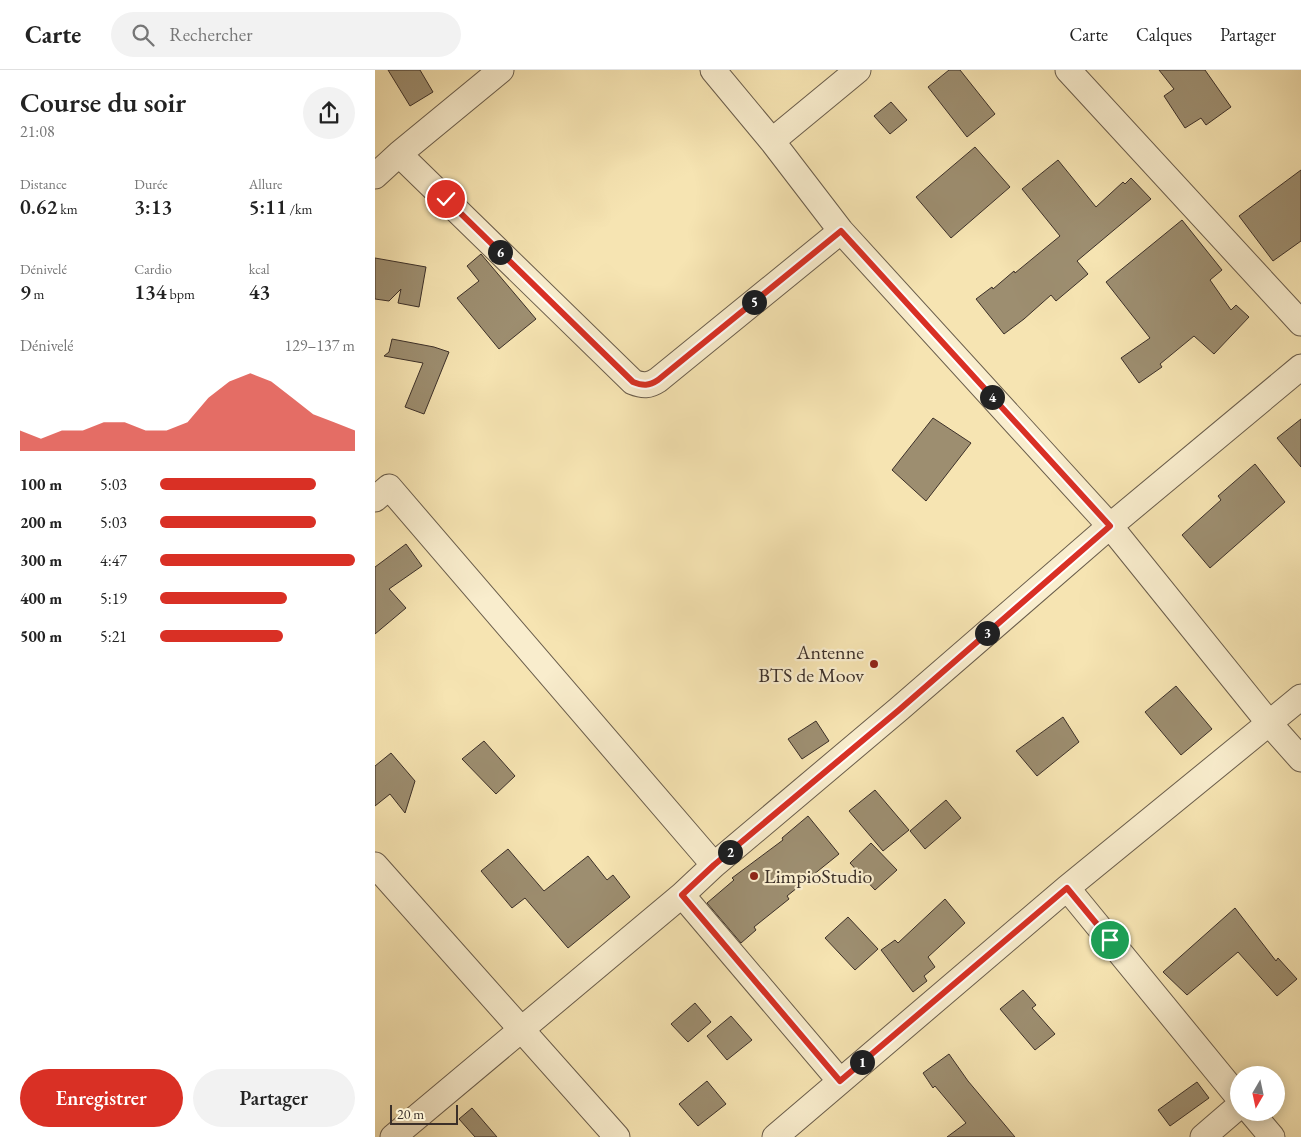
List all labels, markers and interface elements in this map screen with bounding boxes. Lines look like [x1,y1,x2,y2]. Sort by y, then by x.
search box [111,12,461,57]
text: Carte [25,19,81,50]
icon: search [129,21,157,49]
text: Rechercher [169,22,253,47]
text: Carte [1069,23,1108,46]
text: Calques [1136,23,1192,46]
text: Partager [1220,23,1276,46]
text: Course du soir [20,84,186,120]
button: share [303,87,355,139]
text: 21:08 [20,121,55,142]
text: Distance [20,175,67,193]
text: Durée [134,175,168,193]
text: Allure [249,175,283,193]
pin [425,178,467,220]
icon: check [432,185,460,213]
text: 0.62 [20,193,57,220]
text: 3:13 [134,193,172,220]
text: 5:11 [249,193,287,220]
text: km [57,200,78,218]
text: /km [287,200,313,218]
pin: 6 [487,240,513,264]
text: 6 [497,243,504,261]
text: Dénivelé [20,260,67,278]
text: Cardio [134,260,172,278]
text: kcal [249,260,270,278]
text: 9 [20,278,31,305]
text: 134 [134,278,167,305]
text: 43 [249,278,270,305]
text: m [31,285,44,303]
text: bpm [167,285,195,303]
pin: 5 [741,290,767,314]
text: 5 [751,293,758,311]
text: Dénivelé [20,335,74,356]
text: 129–137 m [284,335,355,356]
pin: 4 [979,384,1005,410]
text: 4 [989,388,996,406]
text: 100 m [20,474,62,495]
text: 5:03 [100,474,127,495]
text: 200 m [20,512,62,533]
text: 5:03 [100,512,127,533]
text: 300 m [20,550,62,571]
text: 4:47 [100,550,127,571]
text: 400 m [20,588,62,609]
text: 5:19 [100,588,127,609]
pin: 3 [975,620,999,646]
text: 3 [984,624,991,642]
text: 500 m [20,626,62,647]
text: 5:21 [100,626,127,647]
place label: Antenne BTS de Moov [758,639,864,688]
marker: Antenne BTS de Moov [868,658,880,670]
pin: 2 [717,840,743,864]
text: 2 [727,843,734,861]
place label: LimpioStudio [764,863,872,889]
marker: LimpioStudio [748,870,760,882]
pin [1089,919,1131,961]
icon: arrive [1096,926,1124,954]
pin: 1 [849,1050,875,1074]
text: 1 [859,1053,866,1071]
north arrow [1230,1066,1285,1121]
map controls [1230,1066,1285,1121]
button: Enregistrer [20,1069,183,1127]
button: Partager [193,1069,355,1127]
scale bar [390,1102,457,1125]
text: 20 m [397,1105,424,1123]

